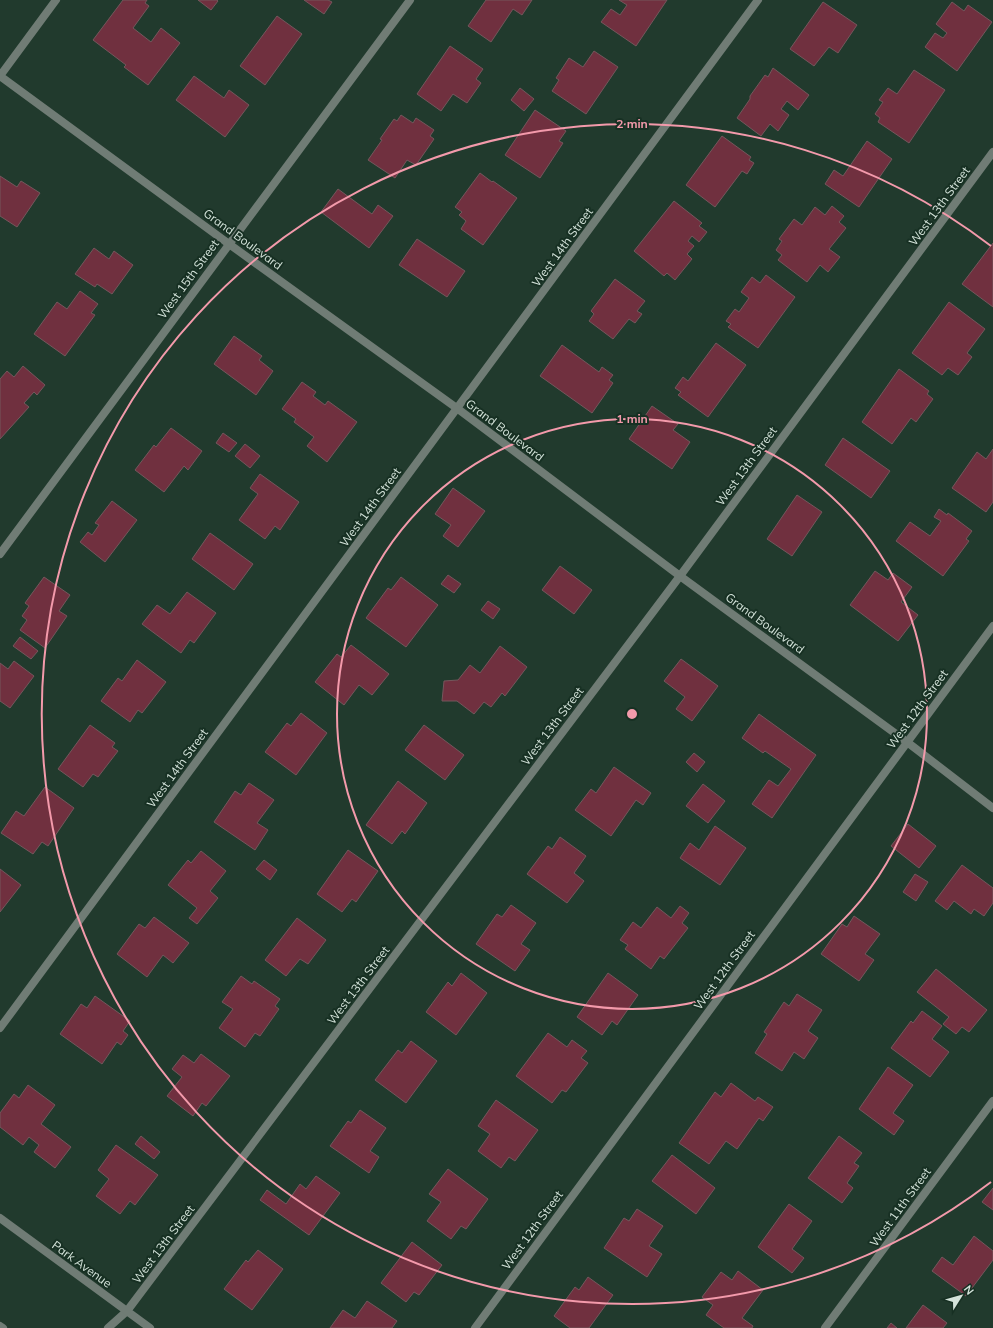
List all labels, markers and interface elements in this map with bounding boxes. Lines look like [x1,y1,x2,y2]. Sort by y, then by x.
text: 2 min [616,116,648,131]
street label: West 13th Street [905,163,973,249]
street label: West 14th Street [528,204,596,290]
street label: Grand Boulevard [201,205,285,273]
street label: West 15th Street [154,236,222,322]
street label: Grand Boulevard [463,396,547,464]
text: 1 min [616,411,648,426]
street label: West 13th Street [712,423,780,509]
street label: West 14th Street [336,464,404,550]
street label: Grand Boulevard [723,589,807,657]
street label: West 12th Street [883,666,951,752]
street label: West 13th Street [518,684,586,768]
centre of rings [625,707,639,721]
street label: West 14th Street [143,725,211,811]
street label: West 12th Street [690,927,758,1013]
street label: West 13th Street [324,943,392,1027]
street label: West 11th Street [866,1164,934,1250]
street label: West 12th Street [498,1187,566,1273]
street label: West 13th Street [129,1202,197,1286]
street label: Park Avenue [49,1237,115,1291]
north arrow [941,1276,981,1316]
text: N [961,1282,977,1298]

